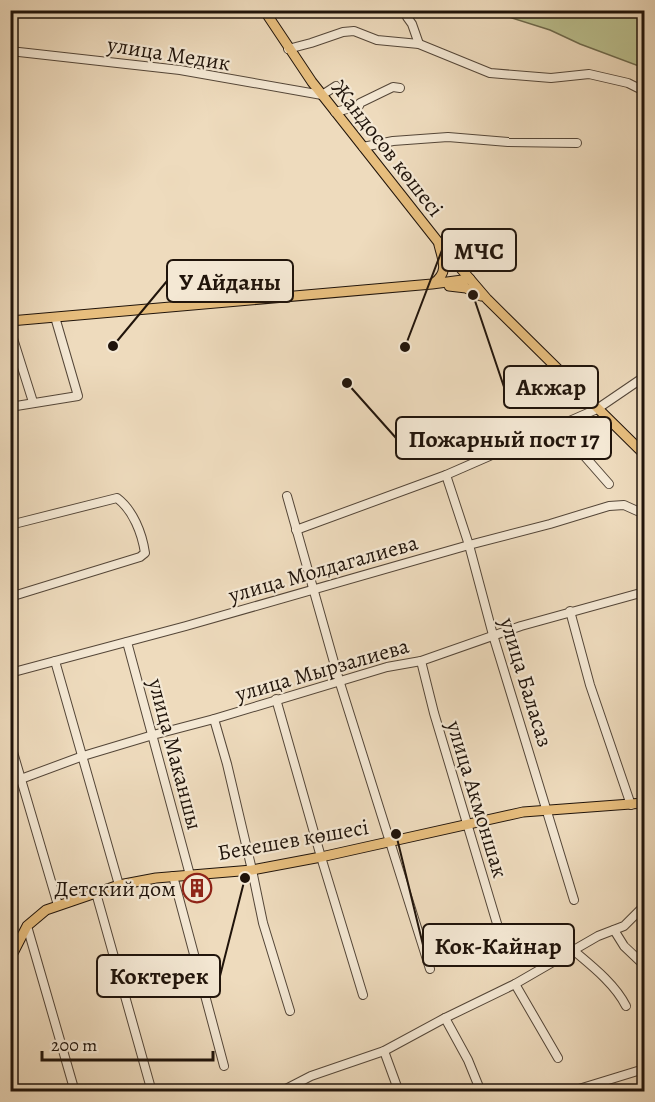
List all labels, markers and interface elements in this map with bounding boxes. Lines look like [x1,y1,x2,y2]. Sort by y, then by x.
street label: улица Медик [104,29,232,78]
street label: Жандосов көшесі [324,74,450,223]
callout: МЧС [442,229,516,271]
text: МЧС [454,235,504,267]
callout: У Айданы [167,260,293,302]
text: У Айданы [179,266,281,298]
callout: Акжар [504,366,598,408]
text: Акжар [515,371,586,403]
callout: Пожарный пост 17 [396,417,611,459]
text: Пожарный пост 17 [409,423,600,455]
street label: улица Молдагалиева [224,527,422,611]
street label: улица Баласаз [492,613,560,751]
street label: улица Мырзалиева [231,631,413,709]
street label: улица Маканшы [140,674,210,833]
street label: улица Акмоншак [439,716,515,881]
street label: Бекешев көшесі [215,812,371,868]
building icon: Детский дом [181,872,213,904]
place label: Детский дом [54,874,176,904]
callout: Кок-Кайнар [423,924,574,966]
text: Кок-Кайнар [435,930,562,962]
callout: Коктерек [97,955,220,997]
text: Коктерек [109,960,209,992]
scale bar [42,1024,213,1062]
text: 200 m [51,1033,97,1057]

